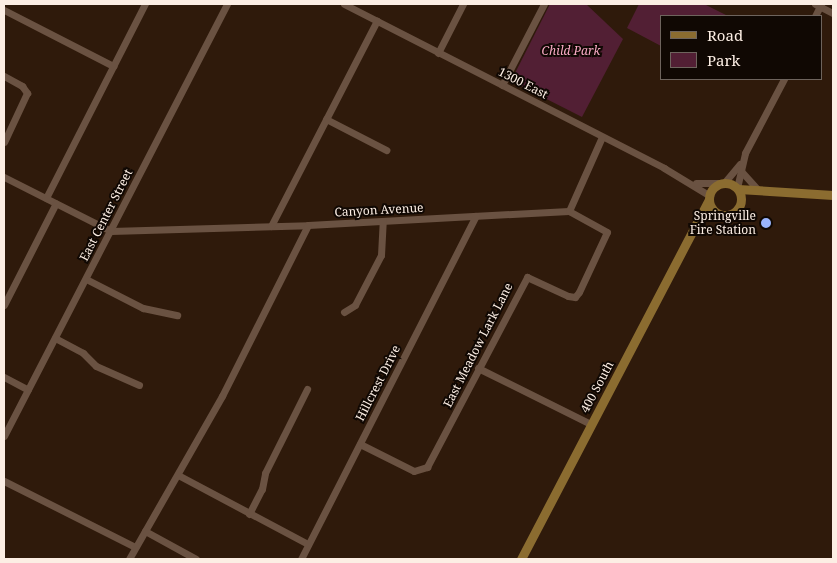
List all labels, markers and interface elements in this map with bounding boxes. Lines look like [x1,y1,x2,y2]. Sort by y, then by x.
legend [660,15,822,80]
text: Road [707,25,743,45]
park label: Child Park [542,44,600,58]
text: Park [707,50,740,70]
street label: 1300 East [496,64,550,102]
street label: East Center Street [77,167,135,263]
street label: Canyon Avenue [334,200,424,220]
place label: Springville Fire Station [690,209,756,237]
marker: Springville Fire Station [760,217,772,229]
street label: East Meadow Lark Lane [440,280,516,410]
street label: Hillcrest Drive [353,343,403,423]
street label: 400 South [577,359,617,415]

